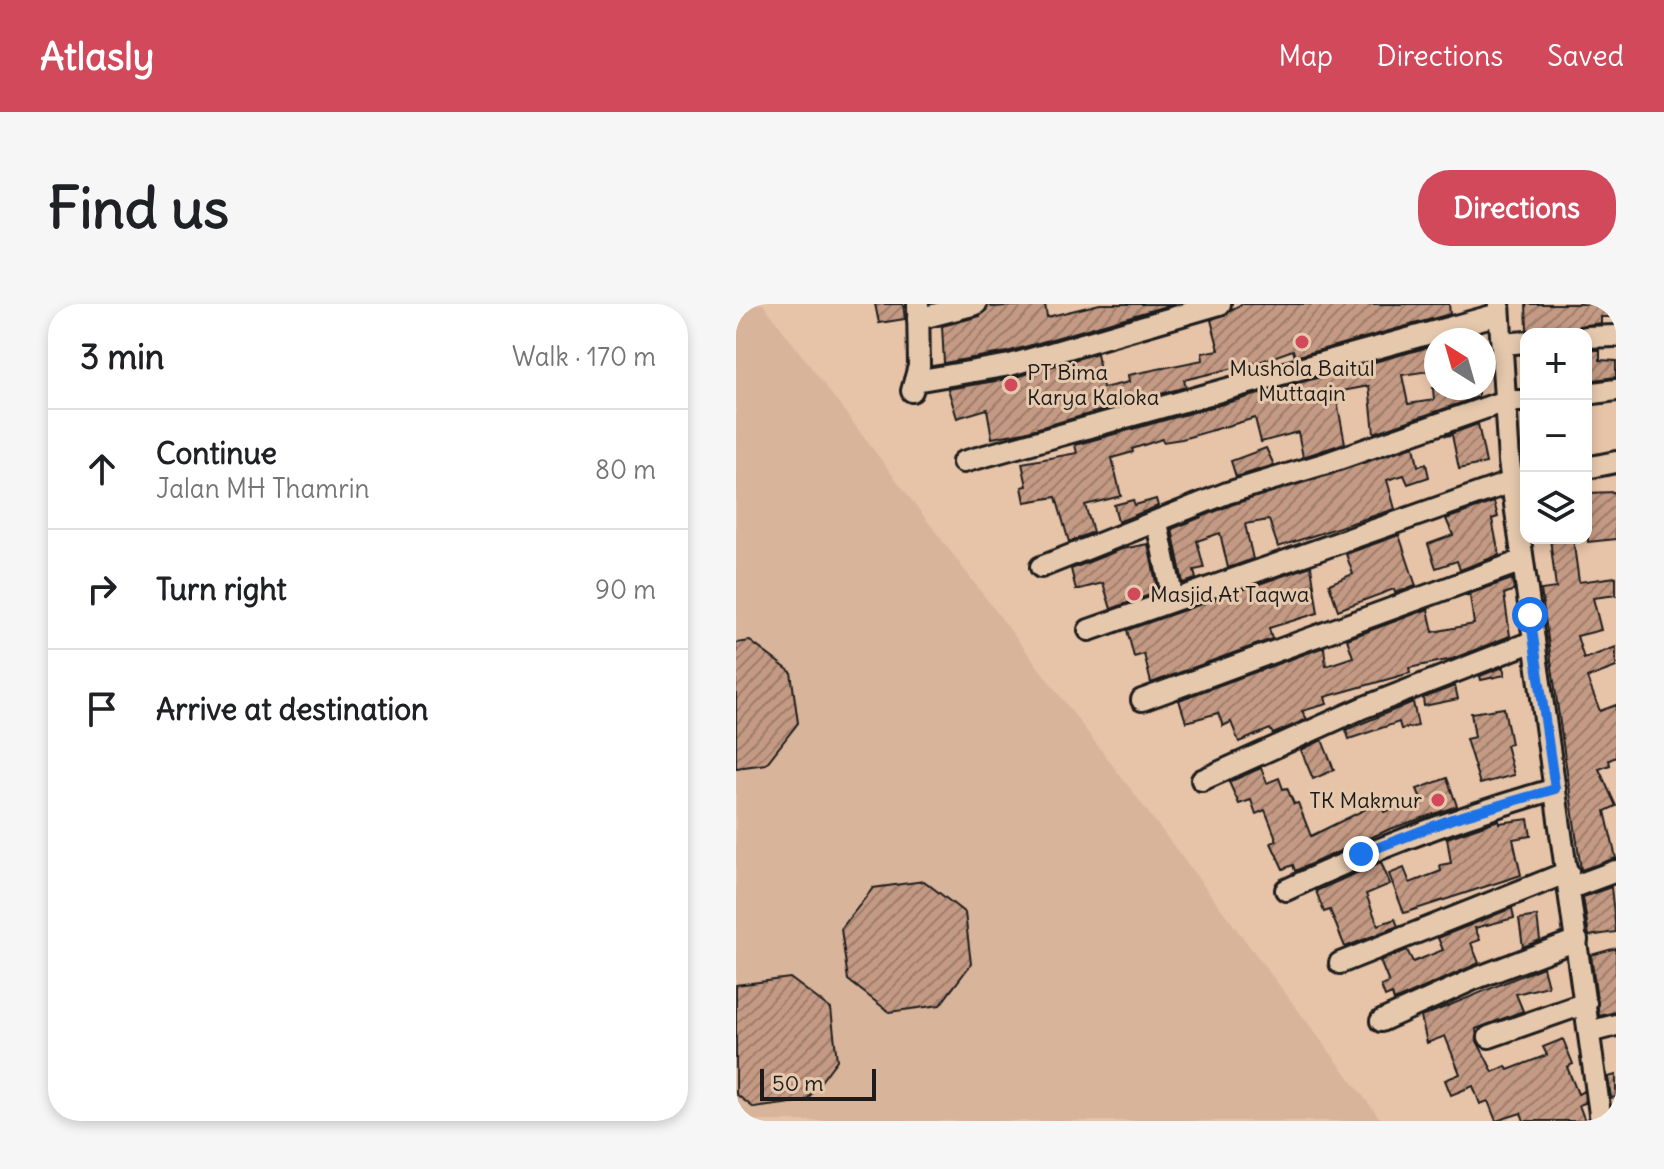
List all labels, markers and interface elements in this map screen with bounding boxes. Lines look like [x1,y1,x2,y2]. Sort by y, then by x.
text: Atlasly [40,33,154,80]
text: Map [1278,38,1333,74]
text: Directions [1377,38,1503,74]
text: Saved [1547,38,1624,74]
button: Directions [1418,170,1616,246]
text: Find us [48,173,229,243]
north arrow [1424,328,1496,400]
map controls [1520,328,1592,544]
button: + [1520,328,1592,400]
marker: Mushola Baitul Muttaqin [1293,333,1311,351]
text: 3 min [80,335,165,378]
text: Walk · 170 m [512,340,656,373]
place label: Mushola Baitul Muttaqin [1229,354,1375,407]
place label: PT Bima Karya Kaloka [1027,358,1159,411]
marker: PT Bima Karya Kaloka [1002,376,1020,394]
button: − [1520,400,1592,472]
text: Continue [156,434,277,472]
icon: ahead [80,447,124,491]
text: 80 m [595,453,656,486]
text: Jalan MH Thamrin [156,472,370,505]
button: layers [1520,472,1592,544]
icon: right [80,567,124,611]
text: Turn right [156,570,287,608]
text: 90 m [595,573,656,606]
place label: Masjid At Taqwa [1150,580,1309,608]
marker: Masjid At Taqwa [1125,585,1143,603]
route start [1512,597,1548,633]
icon: arrive [80,687,124,731]
text: Arrive at destination [156,690,428,728]
place label: TK Makmur [1309,786,1422,814]
marker: TK Makmur [1429,791,1447,809]
route end [1343,836,1379,872]
scale bar [760,1065,876,1101]
text: 50 m [772,1069,824,1097]

